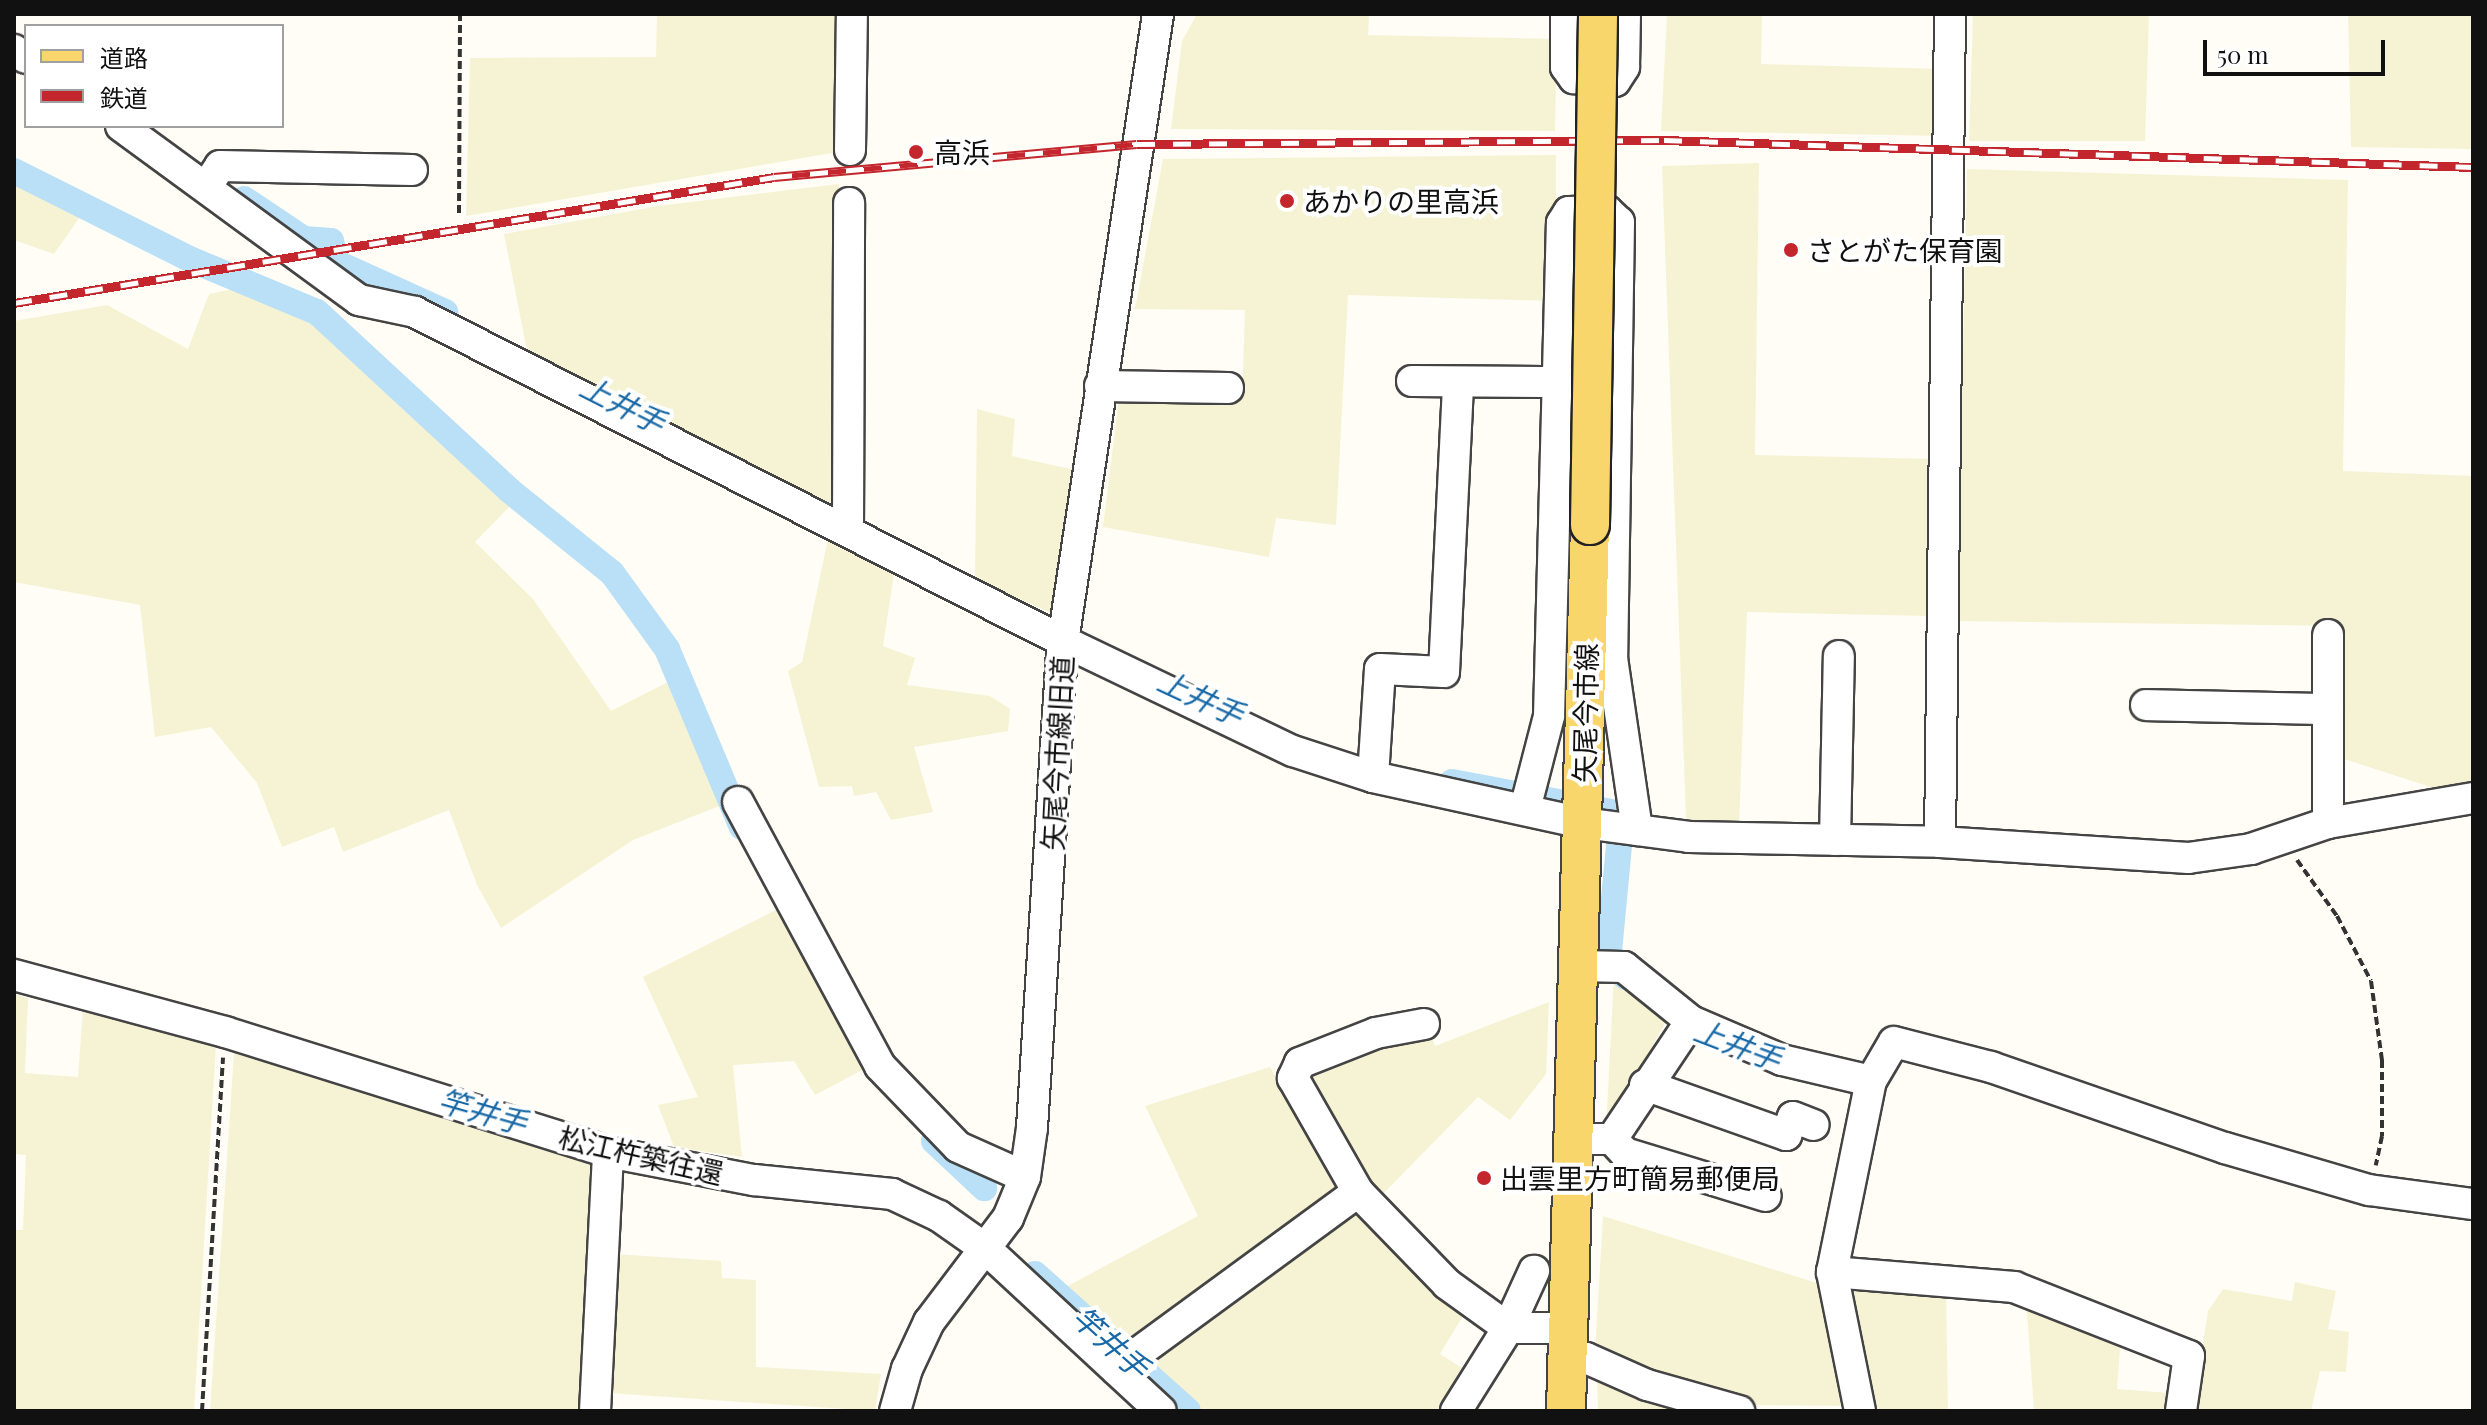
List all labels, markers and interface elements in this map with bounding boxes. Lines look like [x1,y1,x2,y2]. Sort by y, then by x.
legend [24,24,284,128]
scale bar [2207,24,2389,74]
text: 50 m [2217,38,2269,70]
text: 道路 [100,41,148,73]
text: 鉄道 [100,81,148,113]
place label: 高浜 [934,135,990,169]
marker: 高浜 [905,141,927,163]
place label: あかりの里高浜 [1303,184,1499,218]
marker: あかりの里高浜 [1278,192,1296,210]
place label: さとがた保育園 [1807,233,2003,267]
marker: さとがた保育園 [1782,241,1800,259]
water label: 上井手 [575,368,671,440]
street label: 矢尾今市線 [1567,643,1603,783]
street label: 矢尾今市線旧道 [1035,654,1079,852]
water label: 上井手 [1153,662,1249,732]
water label: 上井手 [1690,1011,1786,1077]
water label: 竿井手 [435,1081,531,1141]
street label: 松江杵築往還 [555,1120,727,1190]
place label: 出雲里方町簡易郵便局 [1500,1161,1780,1195]
marker: 出雲里方町簡易郵便局 [1475,1169,1493,1187]
water label: 竿井手 [1066,1299,1156,1385]

